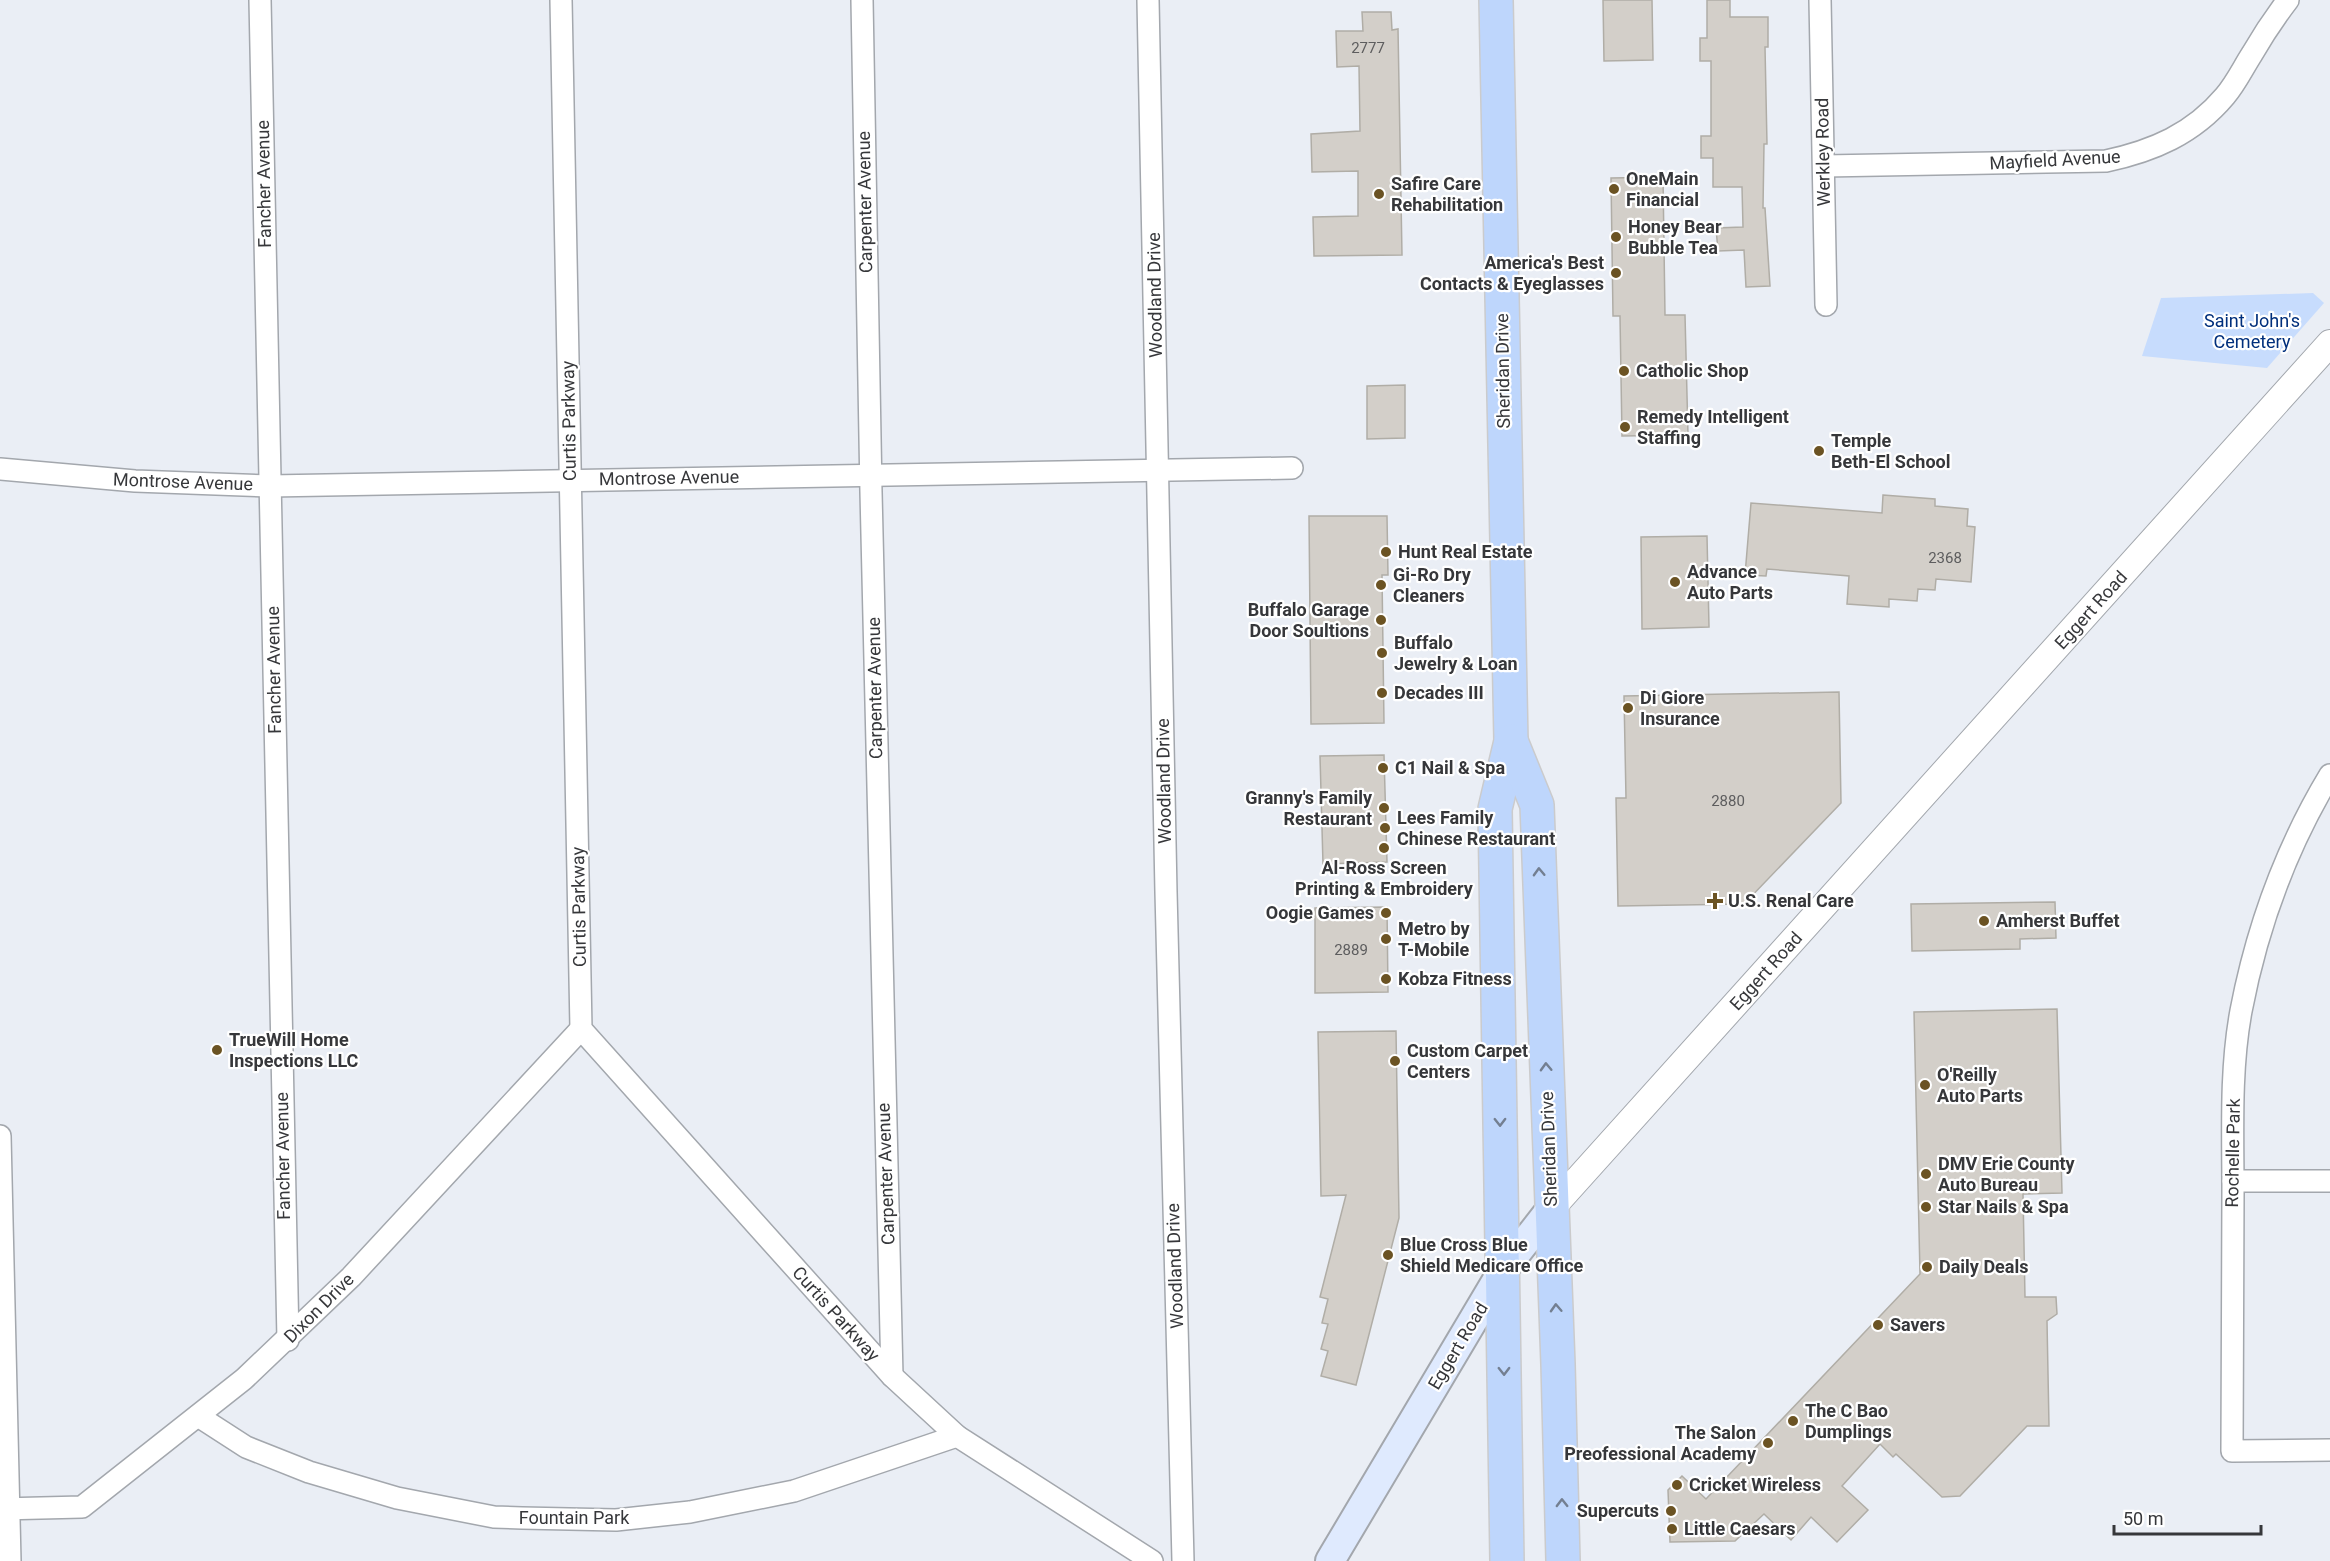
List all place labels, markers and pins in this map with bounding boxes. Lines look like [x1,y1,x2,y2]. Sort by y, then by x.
place label: OneMain Financial [1626,168,1699,210]
place label: Safire Care Rehabilitation [1391,173,1503,215]
marker: OneMain Financial [1607,182,1621,196]
marker: Safire Care Rehabilitation [1372,187,1386,201]
place label: Honey Bear Bubble Tea [1628,216,1722,258]
marker: Honey Bear Bubble Tea [1609,230,1623,244]
place label: America's Best Contacts & Eyeglasses [1420,252,1604,294]
marker: America's Best Contacts & Eyeglasses [1609,266,1623,280]
place label: Catholic Shop [1636,360,1749,381]
marker: Catholic Shop [1617,364,1631,378]
place label: Remedy Intelligent Staffing [1637,406,1789,448]
marker: Remedy Intelligent Staffing [1618,420,1632,434]
place label: Temple Beth-El School [1831,430,1950,472]
marker: Temple Beth-El School [1812,444,1826,458]
place label: Hunt Real Estate [1398,541,1533,562]
marker: Hunt Real Estate [1379,545,1393,559]
place label: Advance Auto Parts [1687,561,1773,603]
place label: Gi-Ro Dry Cleaners [1393,564,1472,606]
marker: Advance Auto Parts [1668,575,1682,589]
marker: Gi-Ro Dry Cleaners [1374,578,1388,592]
place label: Buffalo Garage Door Soultions [1248,599,1369,641]
marker: Buffalo Garage Door Soultions [1374,613,1388,627]
place label: Buffalo Jewelry & Loan [1394,632,1518,674]
marker: Buffalo Jewelry & Loan [1375,646,1389,660]
place label: Decades III [1394,682,1484,703]
marker: Decades III [1375,686,1389,700]
place label: Di Giore Insurance [1640,687,1720,729]
marker: Di Giore Insurance [1621,701,1635,715]
place label: C1 Nail & Spa [1395,757,1505,778]
marker: C1 Nail & Spa [1376,761,1390,775]
place label: Granny's Family Restaurant [1245,787,1373,829]
marker: Granny's Family Restaurant [1377,801,1391,815]
place label: Lees Family Chinese Restaurant [1397,807,1555,849]
marker: Lees Family Chinese Restaurant [1378,821,1392,835]
marker: Al-Ross Screen Printing & Embroidery [1377,841,1391,855]
place label: Al-Ross Screen Printing & Embroidery [1295,857,1474,899]
place label: U.S. Renal Care [1728,890,1854,911]
marker: U.S. Renal Care [1706,892,1724,910]
place label: Oogie Games [1266,902,1374,923]
marker: Oogie Games [1379,906,1393,920]
place label: Amherst Buffet [1996,910,2120,931]
marker: Amherst Buffet [1977,914,1991,928]
place label: Metro by T-Mobile [1398,918,1471,960]
marker: Metro by T-Mobile [1379,932,1393,946]
place label: Kobza Fitness [1398,968,1512,989]
marker: Kobza Fitness [1379,972,1393,986]
place label: TrueWill Home Inspections LLC [229,1029,359,1071]
place label: Custom Carpet Centers [1407,1040,1528,1082]
marker: TrueWill Home Inspections LLC [210,1043,224,1057]
marker: Custom Carpet Centers [1388,1054,1402,1068]
place label: O'Reilly Auto Parts [1937,1064,2023,1106]
marker: O'Reilly Auto Parts [1918,1078,1932,1092]
place label: DMV Erie County Auto Bureau [1938,1153,2076,1195]
marker: DMV Erie County Auto Bureau [1919,1167,1933,1181]
place label: Star Nails & Spa [1938,1196,2069,1217]
marker: Star Nails & Spa [1919,1200,1933,1214]
place label: Blue Cross Blue Shield Medicare Office [1400,1234,1584,1276]
marker: Blue Cross Blue Shield Medicare Office [1381,1248,1395,1262]
place label: Daily Deals [1939,1256,2028,1277]
marker: Daily Deals [1920,1260,1934,1274]
place label: Savers [1890,1314,1945,1335]
marker: Savers [1871,1318,1885,1332]
place label: The C Bao Dumplings [1805,1400,1892,1442]
marker: The C Bao Dumplings [1786,1414,1800,1428]
place label: The Salon Preofessional Academy [1564,1422,1757,1464]
marker: The Salon Preofessional Academy [1761,1436,1775,1450]
place label: Cricket Wireless [1689,1474,1821,1495]
marker: Cricket Wireless [1670,1478,1684,1492]
place label: Supercuts [1577,1500,1659,1521]
marker: Supercuts [1664,1504,1678,1518]
place label: Little Caesars [1684,1518,1796,1539]
marker: Little Caesars [1665,1522,1679,1536]

